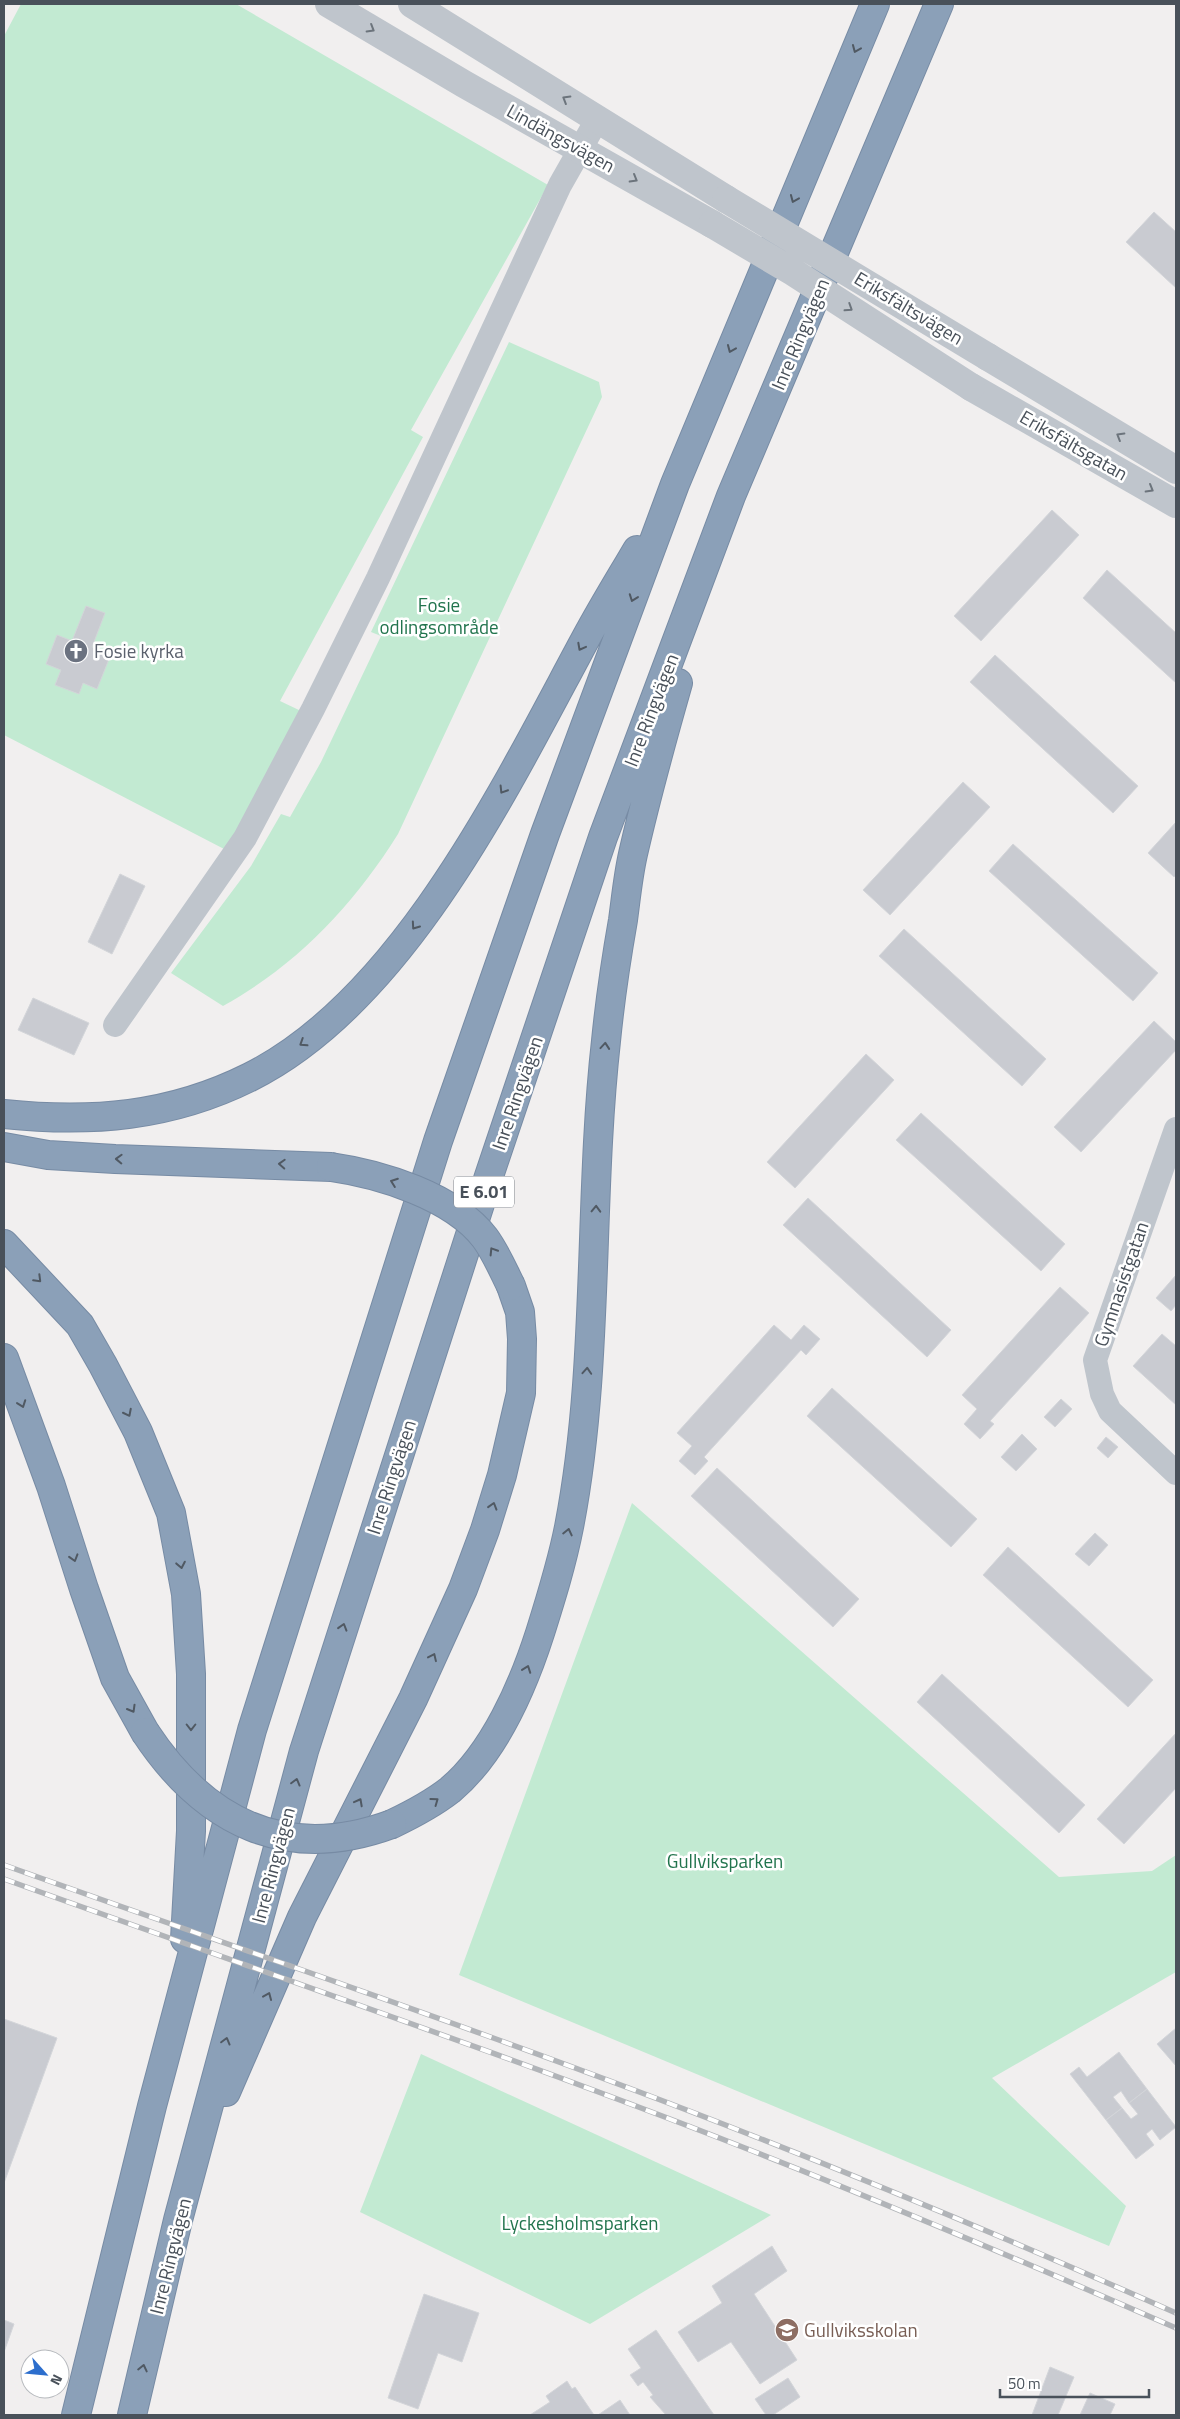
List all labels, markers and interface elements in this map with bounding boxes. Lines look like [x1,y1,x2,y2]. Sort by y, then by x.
one-way arrow [366,22,375,32]
one-way arrow [852,44,862,53]
one-way arrow [563,95,572,105]
street label: Lindängsvägen [502,96,621,179]
one-way arrow [628,172,637,182]
one-way arrow [789,194,800,203]
street label: Eriksfältsvägen [849,264,969,352]
street label: Inre Ringvägen [763,273,836,394]
one-way arrow [843,302,852,311]
one-way arrow [727,344,738,353]
street label: Eriksfältsgatan [1015,402,1134,487]
one-way arrow [1116,433,1125,443]
one-way arrow [1144,483,1153,493]
park label: Fosie odlingsområde [379,590,499,641]
one-way arrow [629,593,639,601]
place label: Fosie kyrka [94,636,184,665]
church icon: Fosie kyrka [63,638,89,664]
one-way arrow [577,642,587,651]
street label: Inre Ringvägen [616,649,685,771]
one-way arrow [500,785,509,794]
one-way arrow [412,921,421,930]
street label: Inre Ringvägen [483,1032,550,1154]
one-way arrow [299,1037,308,1047]
one-way arrow [600,1042,611,1050]
one-way arrow [115,1154,123,1164]
one-way arrow [278,1159,286,1169]
road number: E 6.01 [454,1176,514,1208]
one-way arrow [390,1178,399,1188]
one-way arrow [590,1204,601,1212]
street label: Gymnasistgatan [1086,1217,1155,1350]
one-way arrow [489,1247,499,1256]
one-way arrow [32,1273,41,1282]
one-way arrow [582,1367,593,1375]
one-way arrow [16,1399,26,1407]
one-way arrow [122,1408,132,1417]
street label: Inre Ringvägen [358,1416,423,1538]
one-way arrow [487,1502,497,1511]
one-way arrow [562,1528,573,1536]
one-way arrow [68,1553,78,1561]
one-way arrow [175,1561,186,1570]
one-way arrow [337,1623,347,1632]
one-way arrow [426,1653,437,1662]
one-way arrow [521,1665,531,1674]
one-way arrow [126,1704,136,1713]
one-way arrow [186,1724,196,1732]
one-way arrow [290,1779,300,1787]
one-way arrow [353,1798,363,1807]
one-way arrow [429,1798,438,1806]
street label: Inre Ringvägen [243,1804,302,1926]
park label: Gullviksparken [667,1846,783,1875]
one-way arrow [263,1993,273,2001]
one-way arrow [220,2036,231,2045]
street label: Inre Ringvägen [141,2195,198,2317]
park label: Lyckesholmsparken [502,2208,658,2237]
place label: Gullviksskolan [804,2315,918,2344]
school or university icon: Gullviksskolan [774,2317,800,2343]
north arrow [20,2349,70,2399]
one-way arrow [137,2363,148,2372]
scale bar [1000,2366,1149,2398]
text: N [45,2371,69,2389]
text: 50 m [1008,2372,1041,2395]

